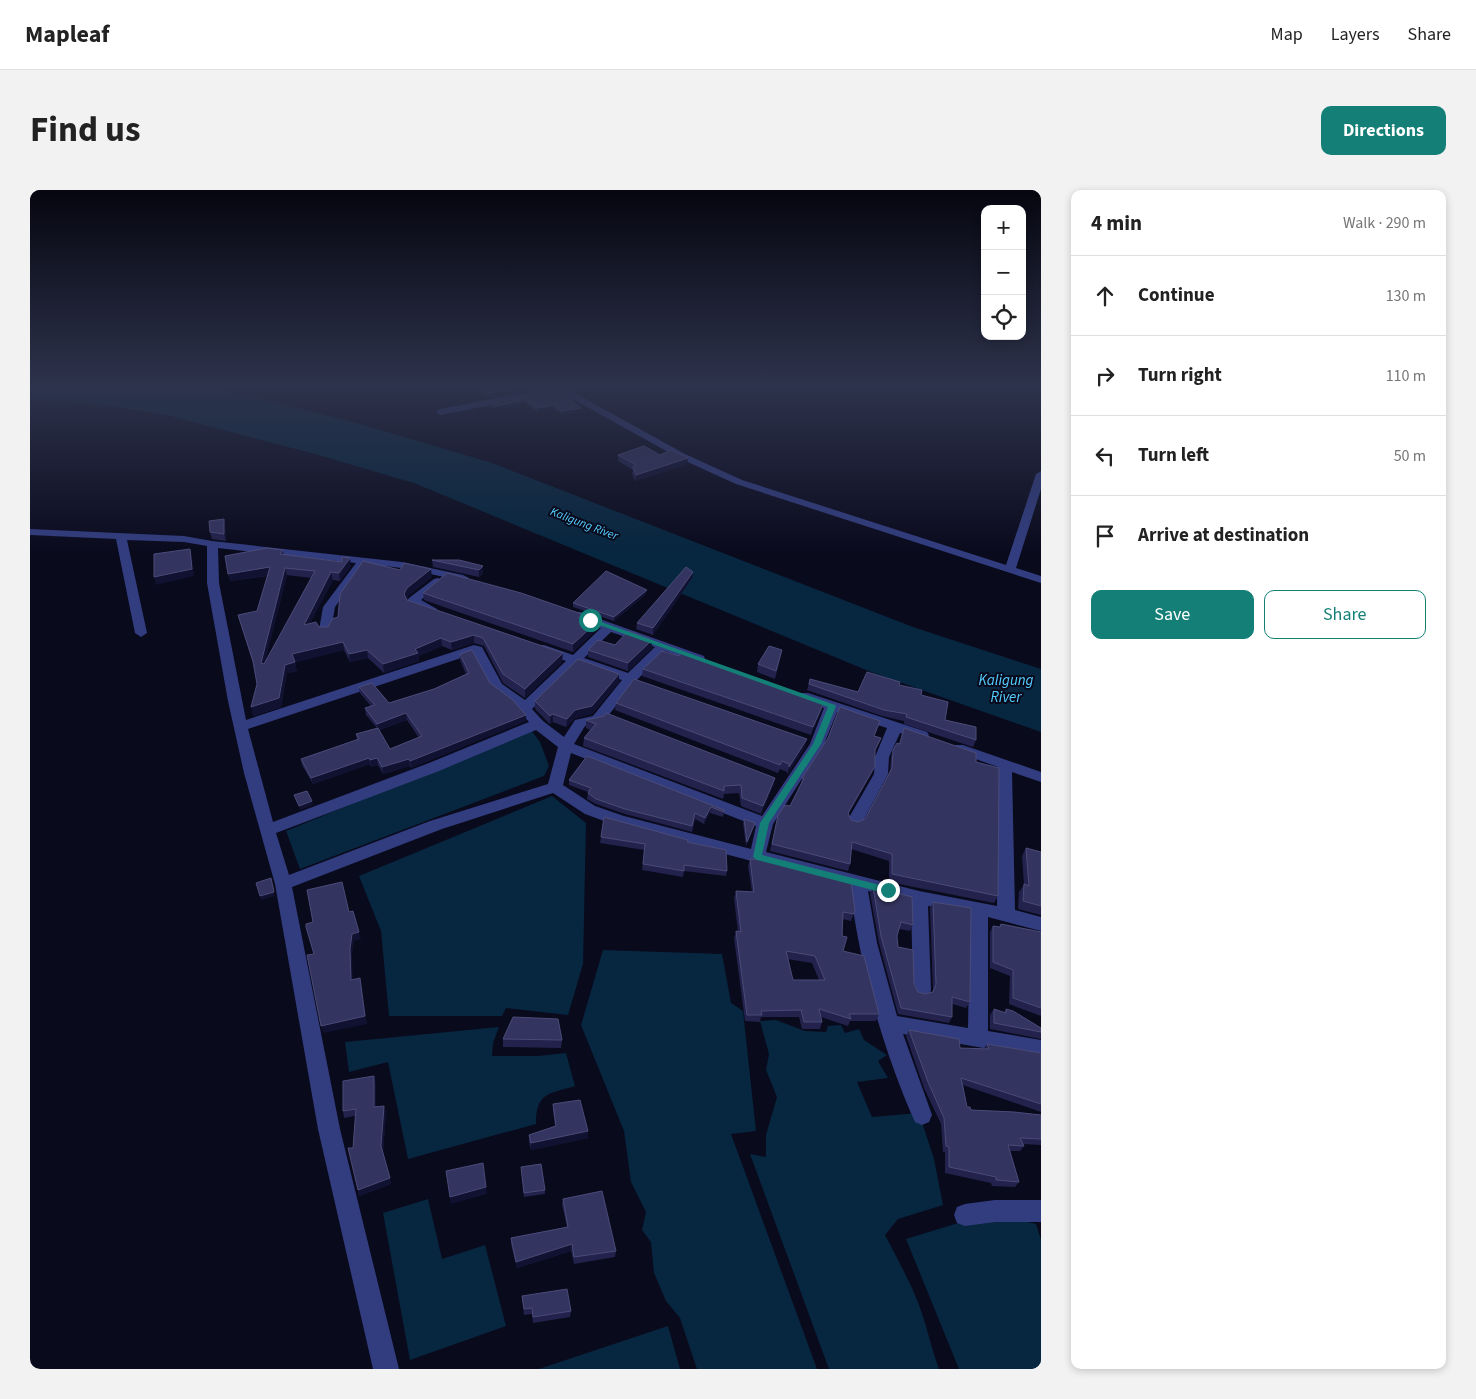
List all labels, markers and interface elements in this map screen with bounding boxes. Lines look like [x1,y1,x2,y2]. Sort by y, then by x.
text: Mapleaf [25,17,110,52]
text: Map [1271,22,1303,47]
text: Layers [1331,22,1380,47]
text: Share [1408,22,1451,47]
text: Find us [30,105,140,155]
button: Directions [1321,106,1446,155]
map controls [981,205,1026,340]
button: + [981,205,1026,250]
text: 4 min [1091,208,1142,238]
text: Walk · 290 m [1343,212,1426,234]
button: − [981,250,1026,295]
icon: ahead [1091,282,1119,310]
text: Continue [1138,282,1215,309]
text: 130 m [1386,285,1426,307]
button: locate [981,295,1026,340]
icon: right [1091,362,1119,390]
text: Turn right [1138,362,1222,389]
text: 110 m [1386,365,1426,387]
icon: left [1091,442,1119,470]
text: Turn left [1138,442,1209,469]
text: 50 m [1394,445,1426,467]
water label: Kaligung River [548,503,621,545]
icon: arrive [1091,522,1119,550]
text: Arrive at destination [1138,522,1309,549]
button: Save [1091,590,1254,639]
button: Share [1264,590,1426,639]
route start [579,609,602,632]
water label: Kaligung River [978,670,1034,708]
route end [877,879,900,902]

